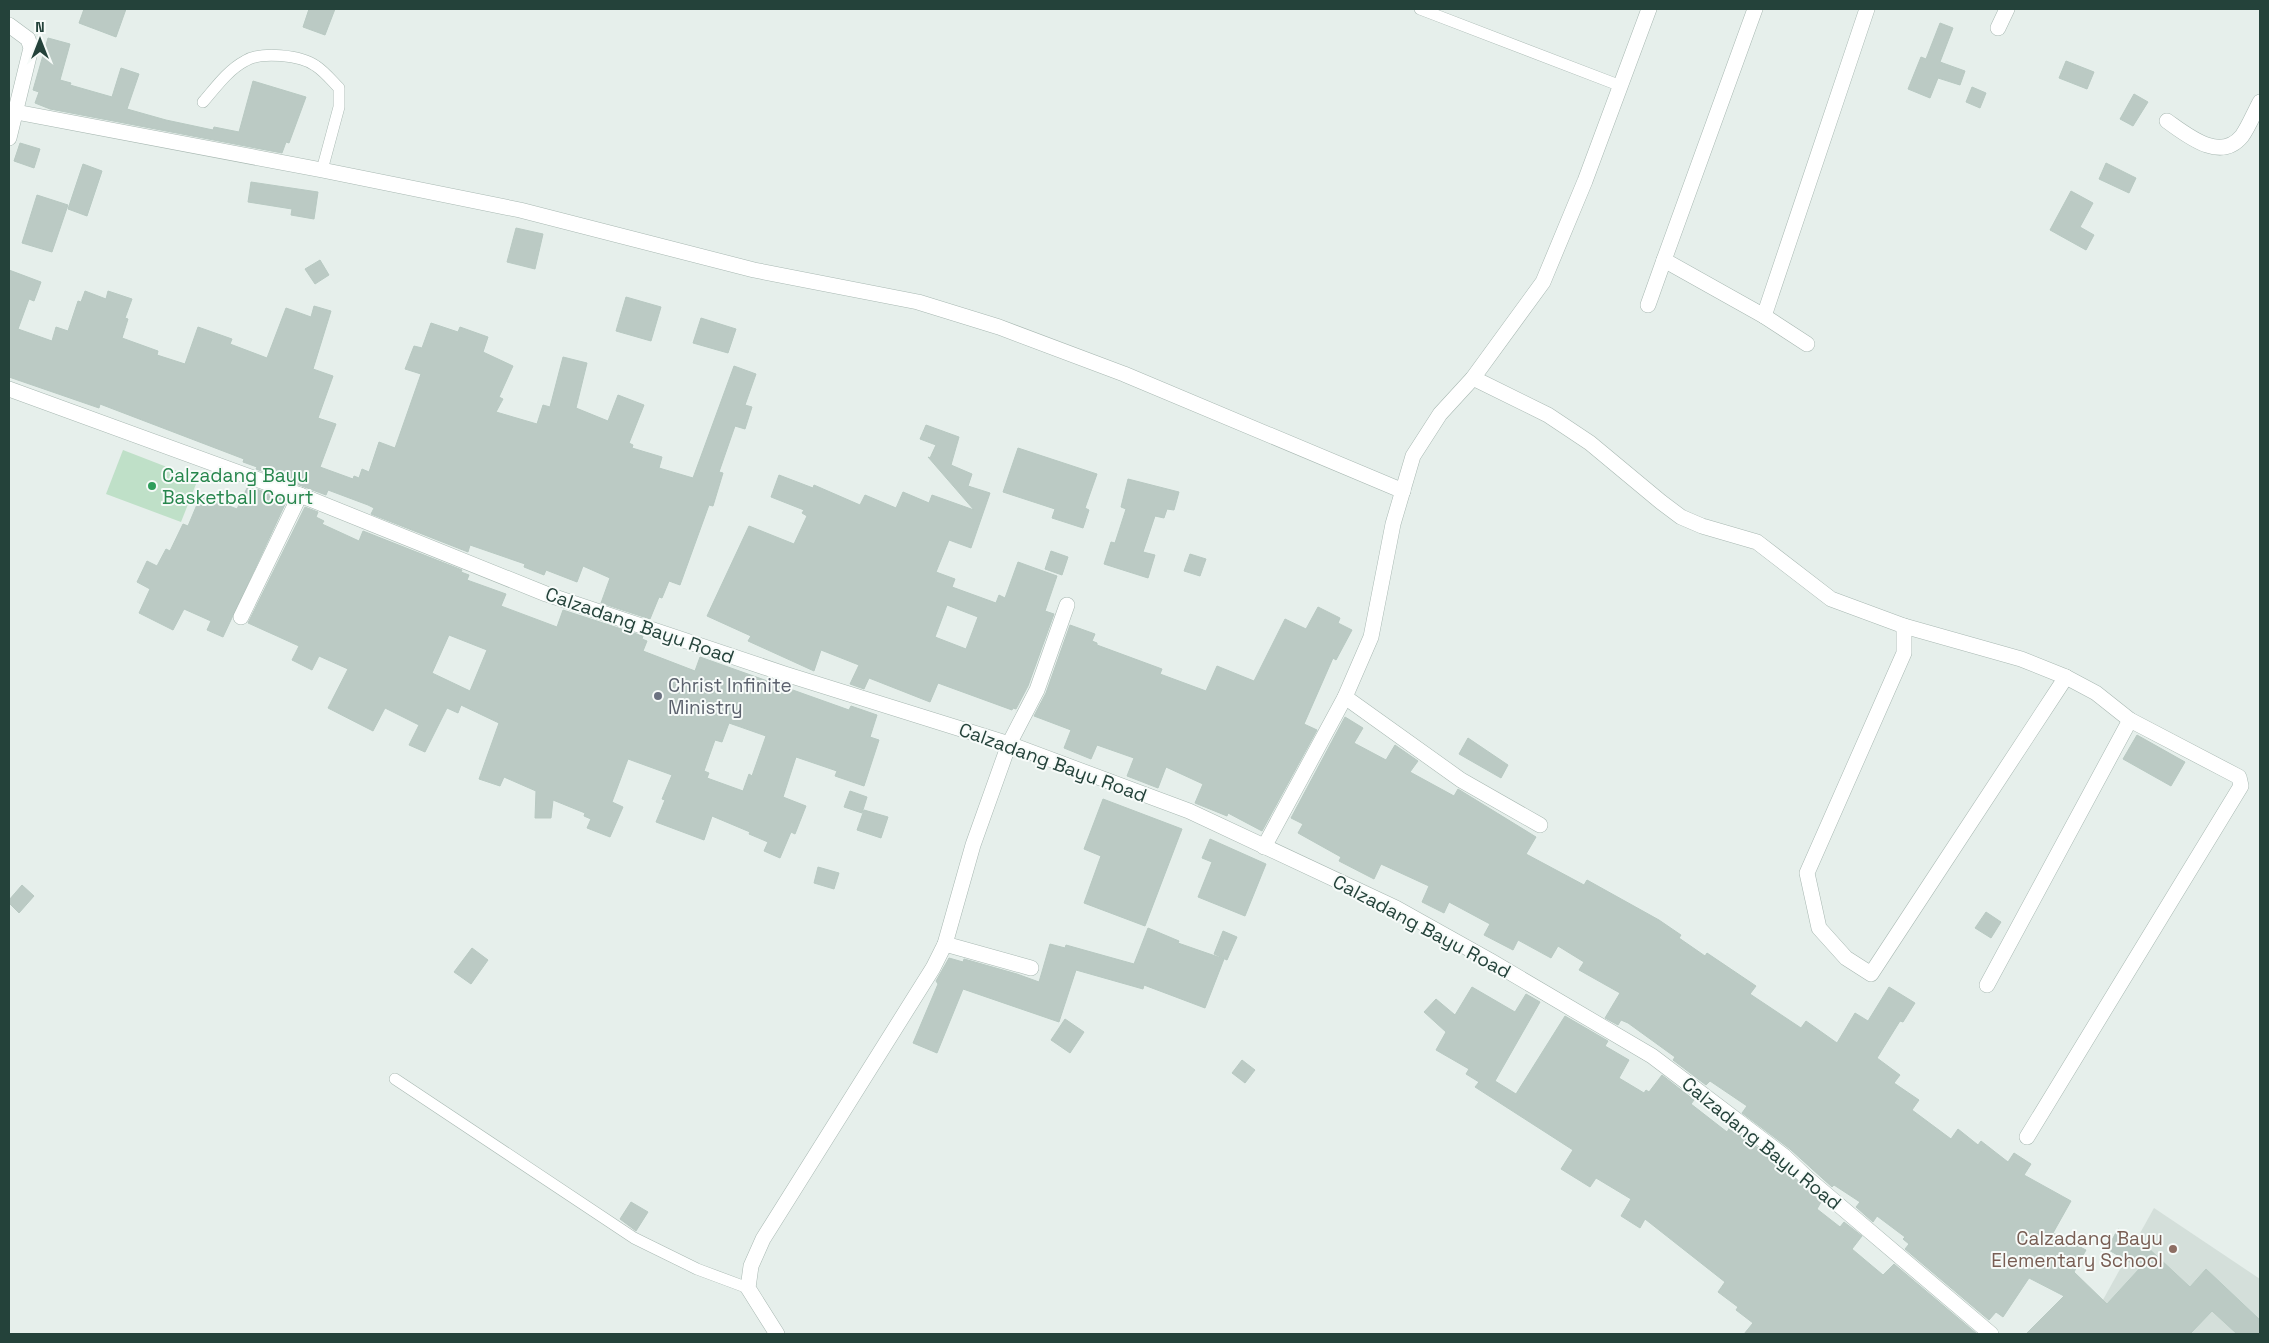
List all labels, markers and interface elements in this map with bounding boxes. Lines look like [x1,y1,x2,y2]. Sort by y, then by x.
north arrow [15,15,65,65]
text: N [35,18,45,36]
place label: Calzadang Bayu Basketball Court [162,463,314,510]
marker: Calzadang Bayu Basketball Court [146,480,158,492]
street label: Calzadang Bayu Road [542,581,738,670]
place label: Christ Infinite Ministry [668,673,792,720]
marker: Christ Infinite Ministry [652,690,664,702]
street label: Calzadang Bayu Road [955,717,1150,808]
street label: Calzadang Bayu Road [1328,869,1515,984]
street label: Calzadang Bayu Road [1677,1071,1847,1215]
place label: Calzadang Bayu Elementary School [1991,1226,2163,1273]
marker: Calzadang Bayu Elementary School [2167,1243,2179,1255]

